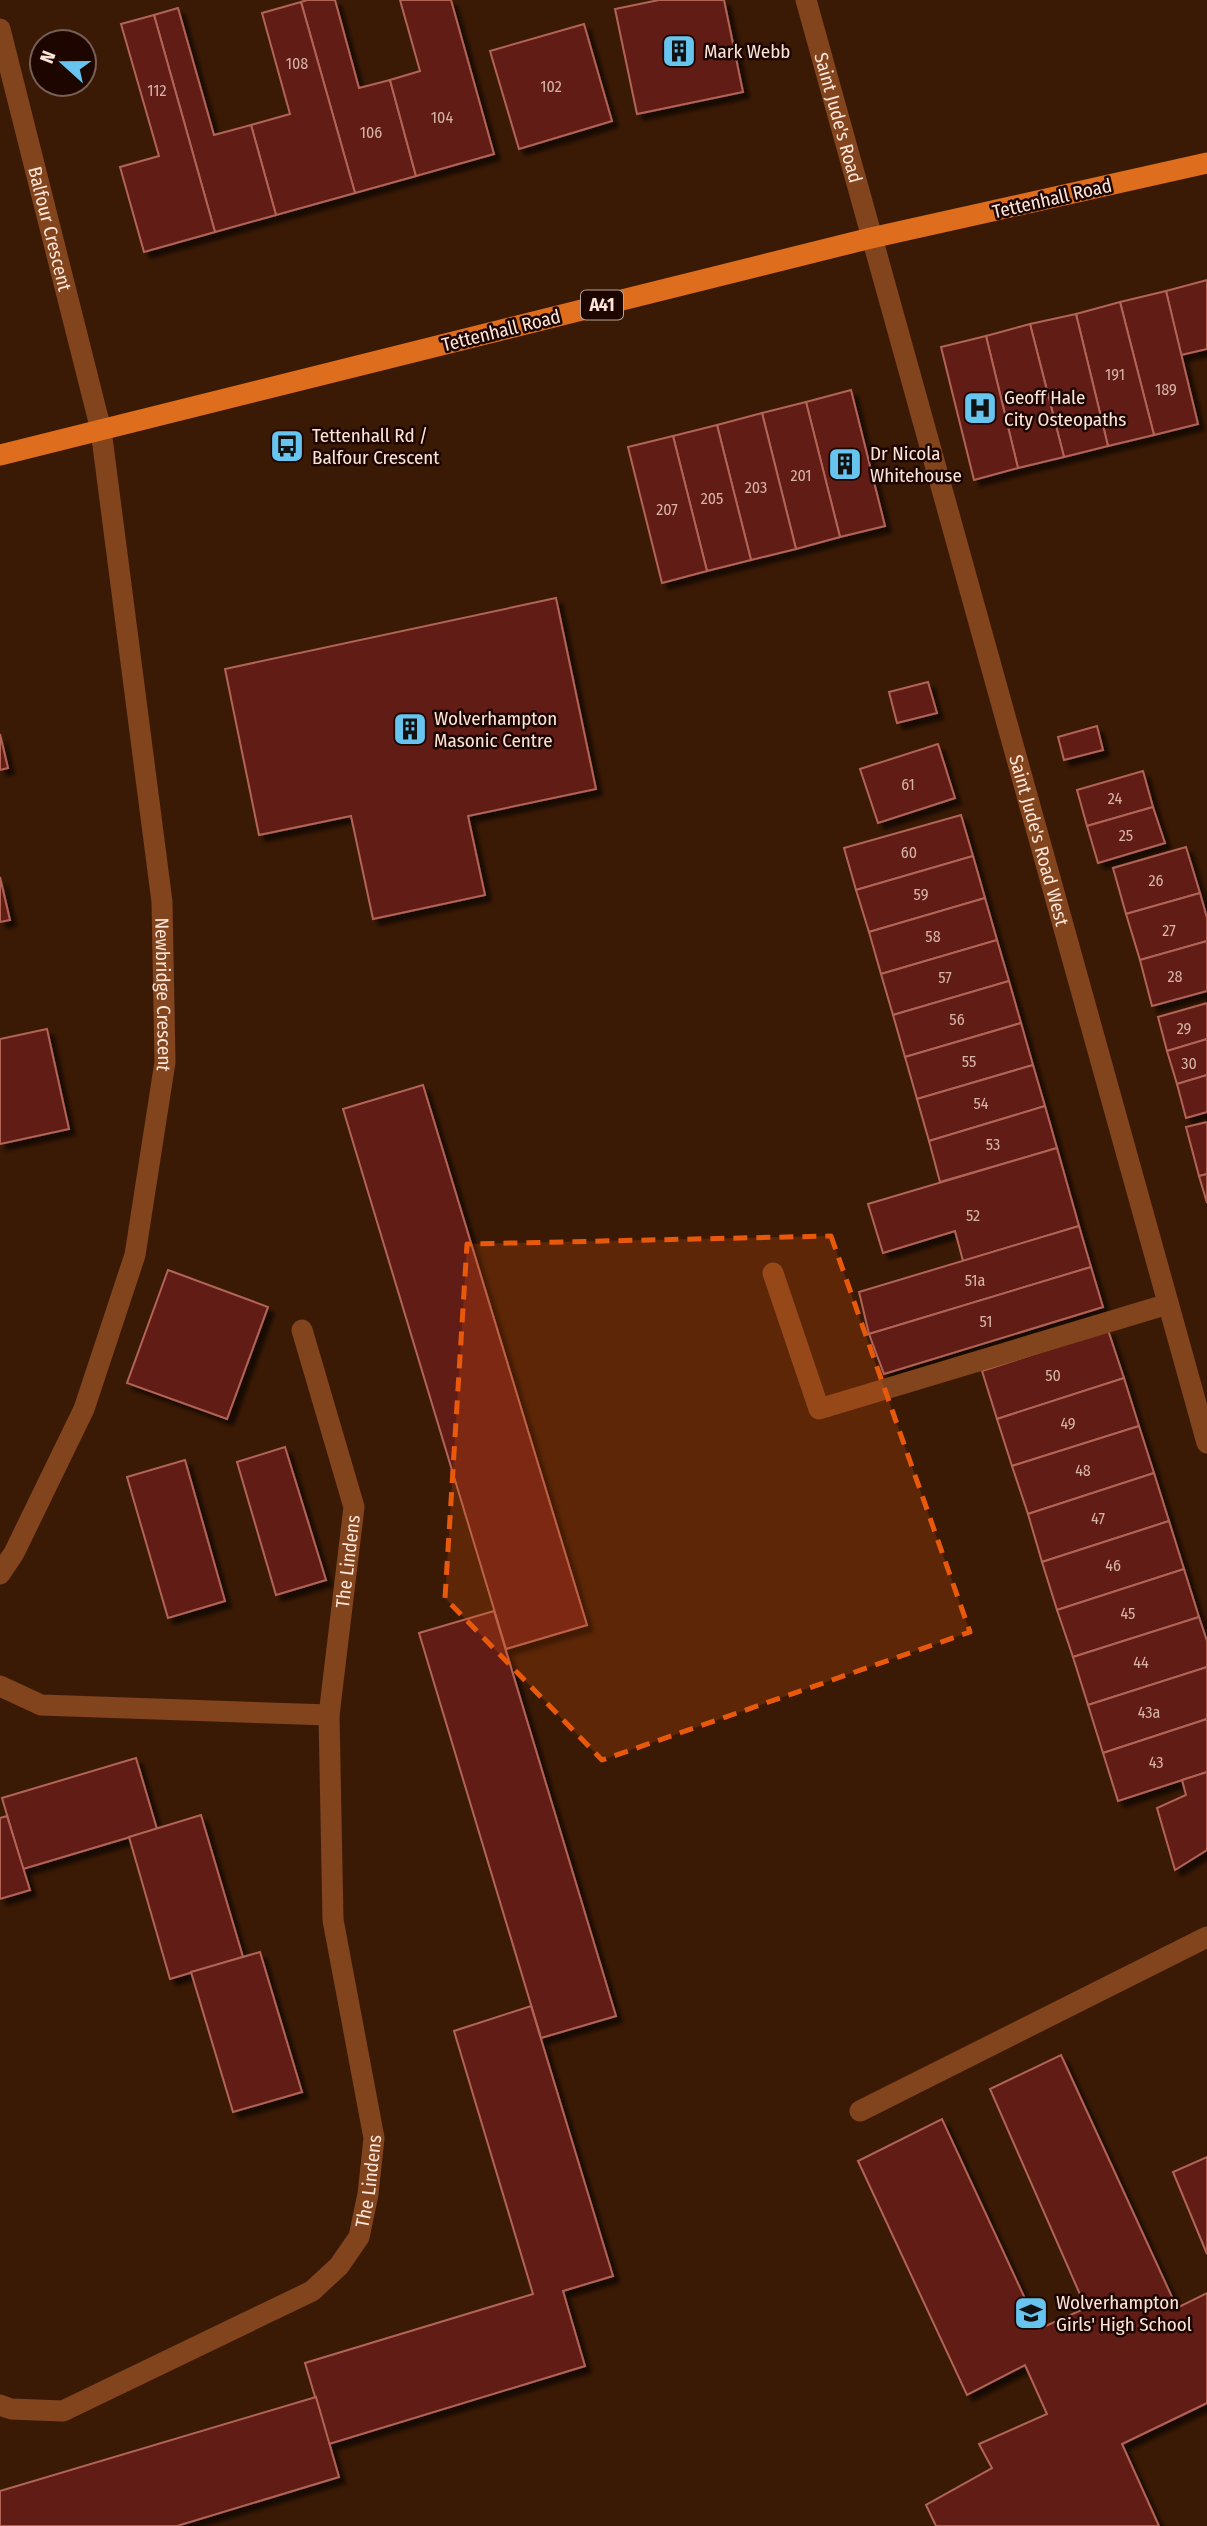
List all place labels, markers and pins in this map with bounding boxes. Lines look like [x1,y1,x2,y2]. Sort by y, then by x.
building icon: Mark Webb [660,32,698,70]
place label: Mark Webb [704,40,790,63]
place label: Geoff Hale City Osteopaths [1004,386,1126,431]
hospital icon: Geoff Hale City Osteopaths [961,389,999,427]
place label: Tettenhall Rd / Balfour Crescent [312,424,440,469]
bus stop icon: Tettenhall Rd / Balfour Crescent [268,427,306,465]
place label: Dr Nicola Whitehouse [870,442,962,487]
building icon: Dr Nicola Whitehouse [826,445,864,483]
place label: Wolverhampton Masonic Centre [434,707,557,752]
building icon: Wolverhampton Masonic Centre [391,710,429,748]
place label: Wolverhampton Girls' High School [1056,2291,1192,2336]
school or university icon: Wolverhampton Girls' High School [1012,2294,1050,2332]

